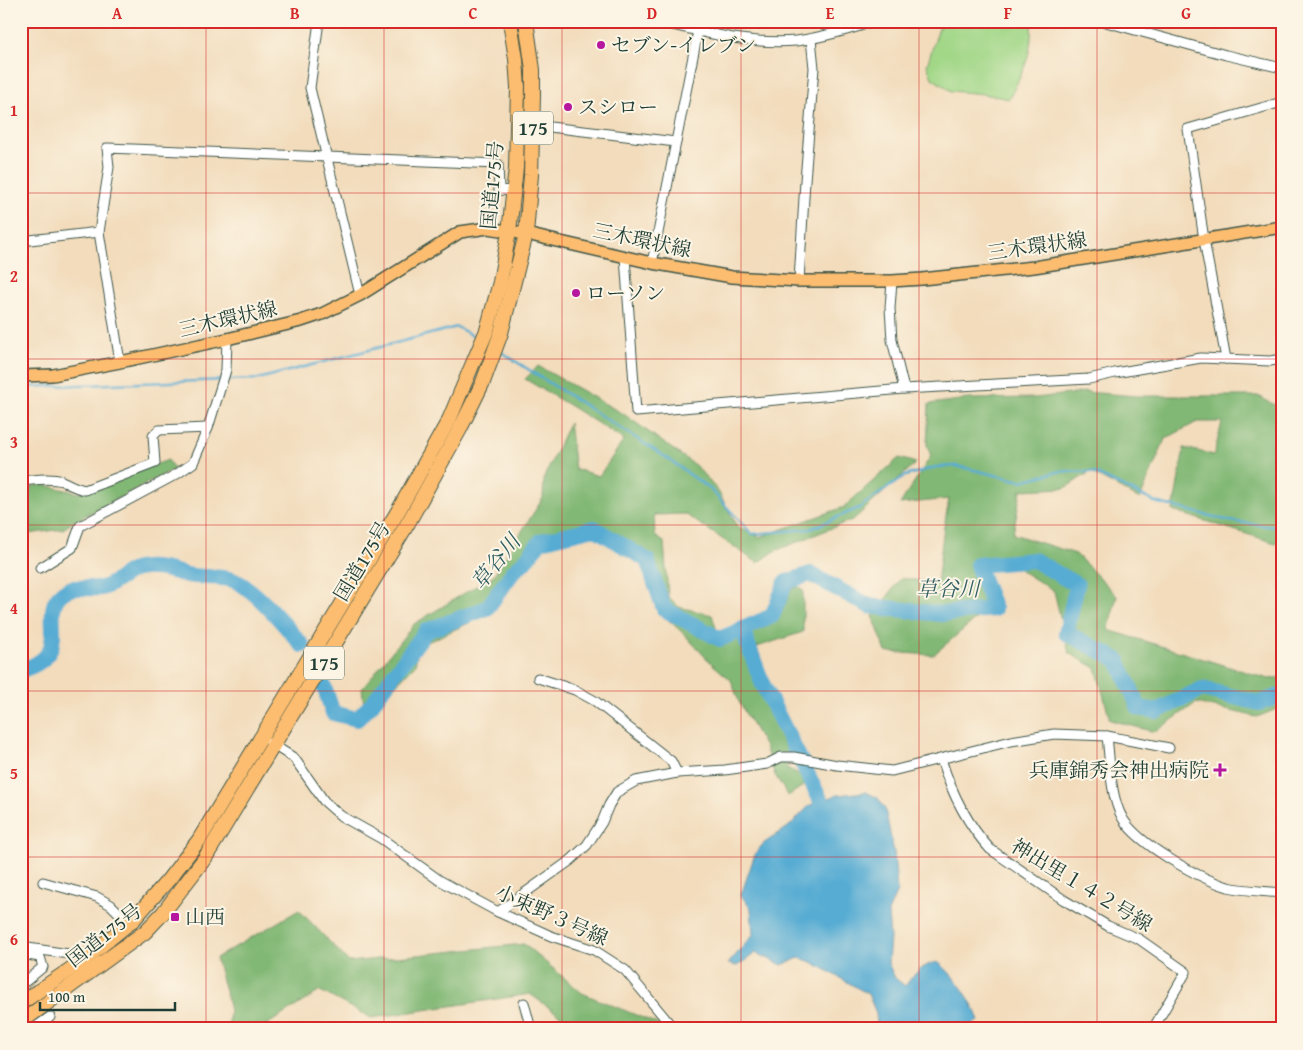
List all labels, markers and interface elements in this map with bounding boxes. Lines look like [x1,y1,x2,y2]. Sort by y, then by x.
text: A [112,1,123,25]
text: B [290,1,300,25]
text: C [468,1,478,25]
text: D [647,1,657,25]
text: E [826,1,835,25]
text: F [1004,1,1012,25]
text: G [1181,1,1191,25]
place label: セブン-イレブン [611,30,756,59]
marker: セブン-イレブン [595,39,607,51]
place label: スシロー [578,92,658,121]
text: 1 [10,98,18,122]
marker: スシロー [562,101,574,113]
road number: 175 [513,112,553,144]
street label: 国道175号 [473,139,510,230]
street label: 三木環状線 [590,215,694,264]
street label: 三木環状線 [985,224,1088,267]
text: 2 [10,264,18,288]
place label: ローソン [586,278,665,307]
marker: ローソン [570,287,582,299]
street label: 三木環状線 [176,293,280,344]
text: 3 [10,430,18,454]
street label: 国道175号 [326,515,397,606]
water label: 草谷川 [464,526,529,596]
water label: 草谷川 [917,573,981,604]
text: 4 [10,596,18,620]
road number: 175 [304,646,344,680]
place label: 兵庫錦秀会神出病院 [1029,755,1209,784]
text: 5 [10,761,18,785]
marker: 兵庫錦秀会神出病院 [1213,763,1227,777]
street label: 神出里１４２号線 [1006,831,1158,938]
street label: 小束野３号線 [491,877,613,952]
street label: 国道175号 [60,896,148,973]
place label: 山西 [185,902,225,931]
marker: 山西 [169,911,181,923]
text: 6 [10,927,18,951]
scale bar [40,980,175,1012]
text: 100 m [48,986,86,1007]

